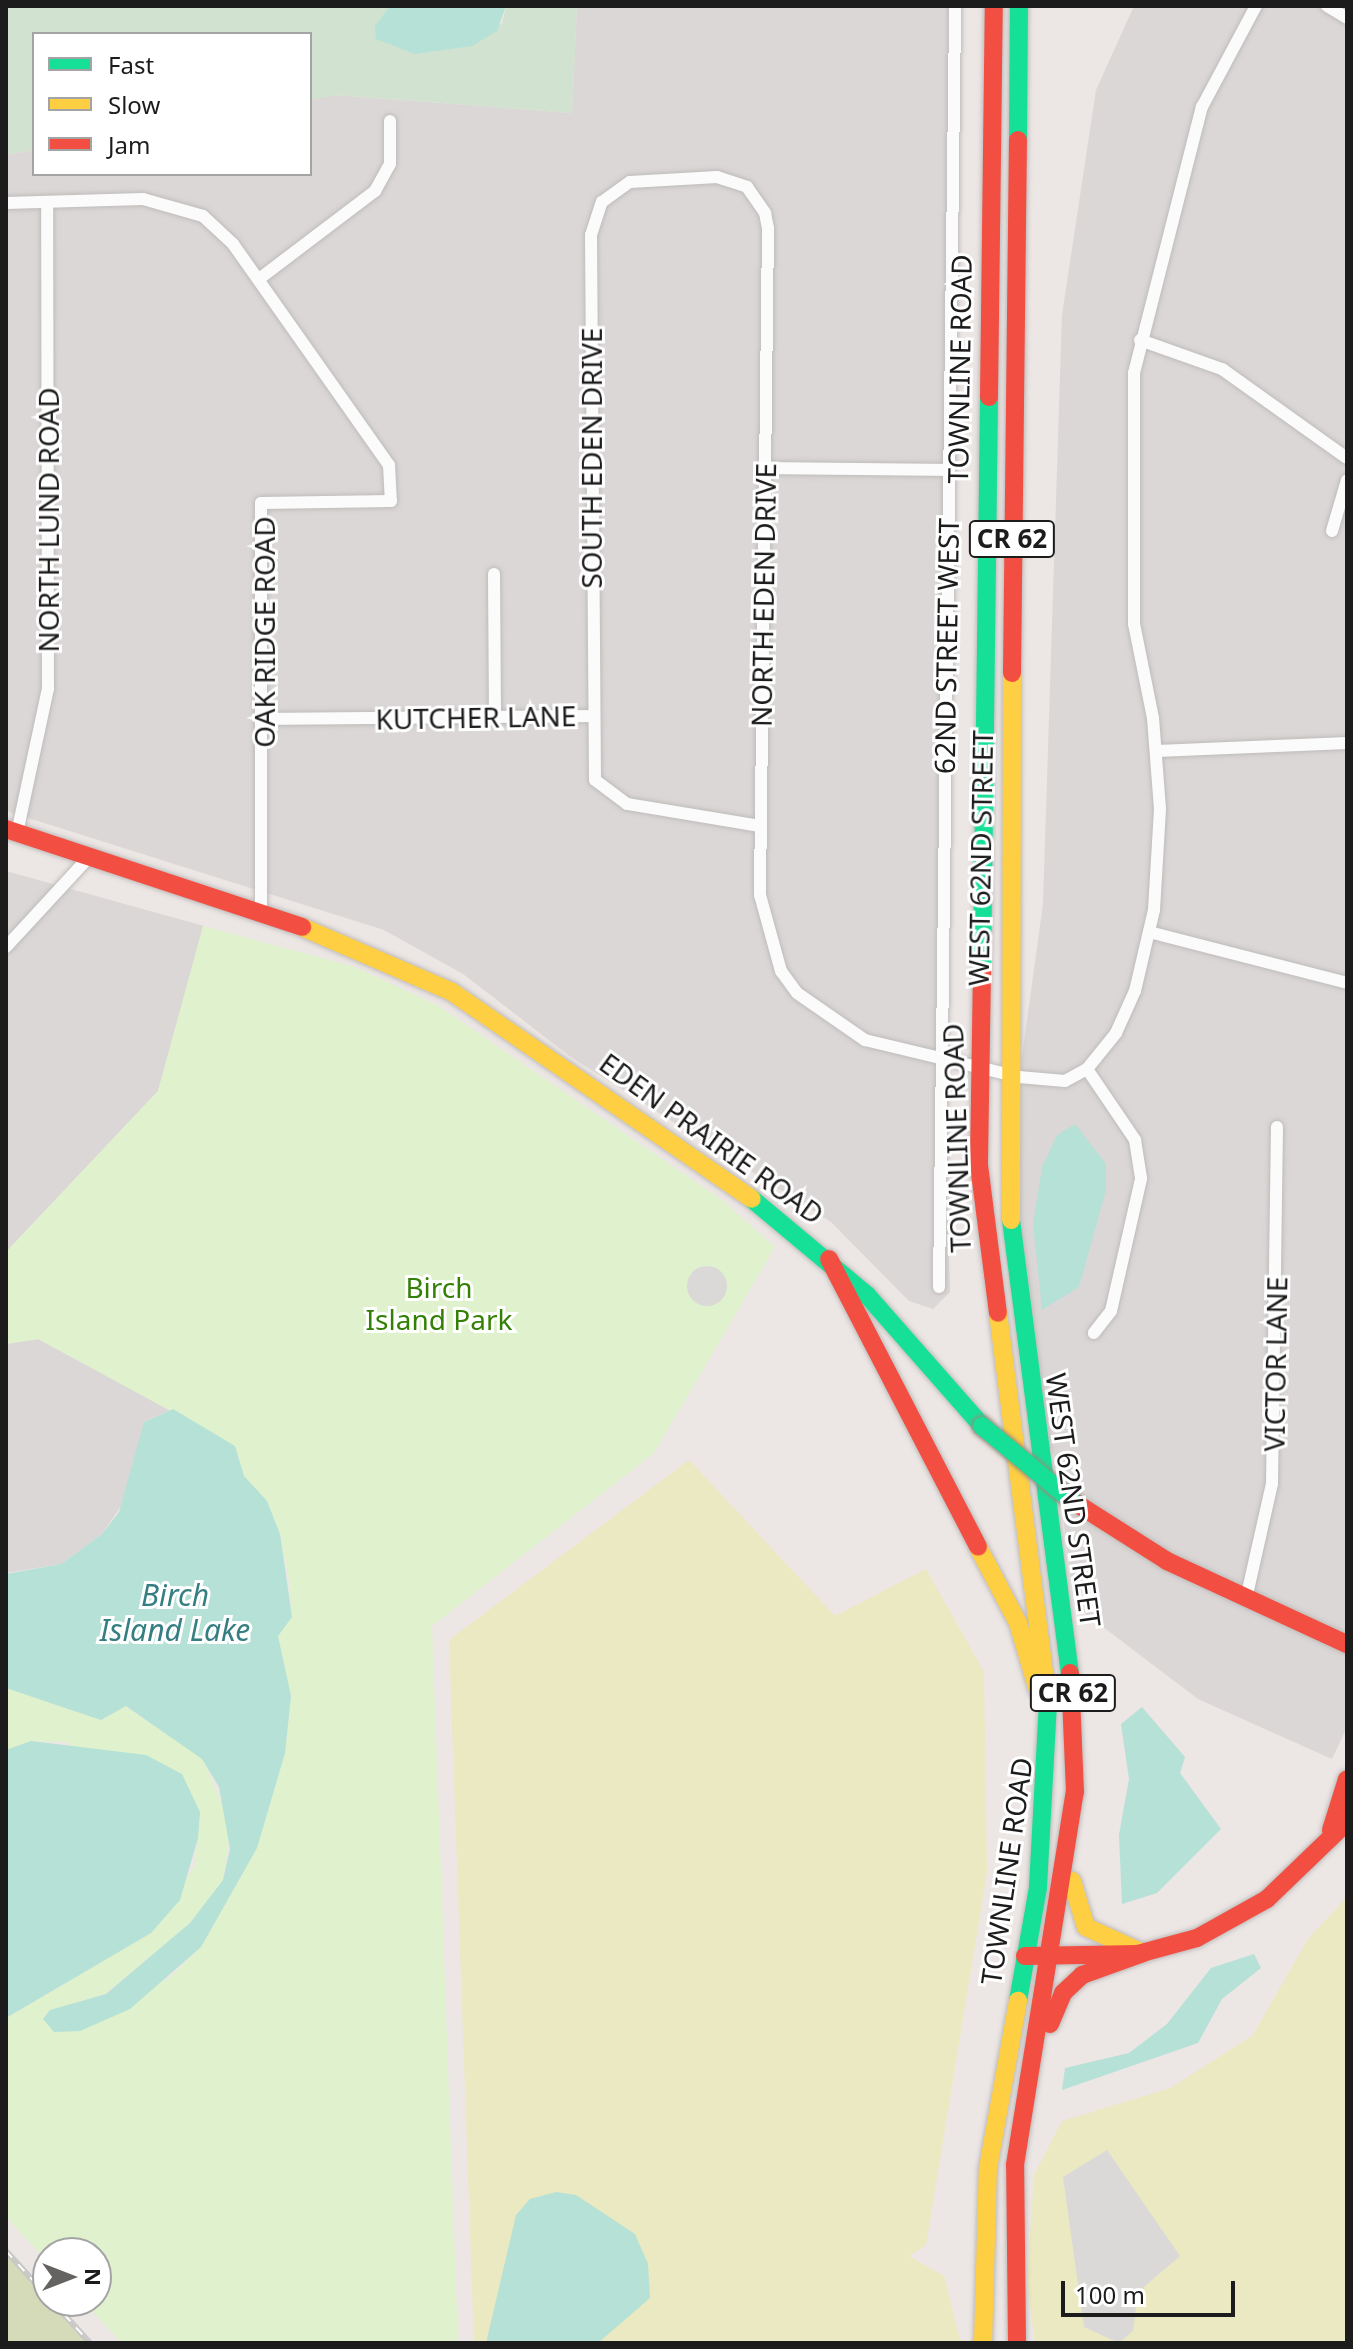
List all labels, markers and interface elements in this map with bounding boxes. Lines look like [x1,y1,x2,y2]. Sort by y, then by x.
legend [32,32,312,176]
text: Fast [108,48,154,81]
text: Slow [108,88,160,121]
text: Jam [108,128,150,161]
street label: TOWNLINE ROAD [940,254,978,484]
street label: SOUTH EDEN DRIVE [574,327,608,589]
street label: NORTH LUND ROAD [31,387,65,653]
street label: NORTH EDEN DRIVE [744,463,782,727]
street label: OAK RIDGE ROAD [247,516,281,748]
road number: CR 62 [968,517,1056,561]
street label: 62ND STREET WEST [927,518,965,774]
street label: KUTCHER LANE [375,698,577,736]
street label: WEST 62ND STREET [961,730,999,986]
street label: TOWNLINE ROAD [935,1023,977,1253]
street label: EDEN PRAIRIE ROAD [593,1045,831,1231]
park label: Birch Island Park [366,1270,512,1336]
street label: VICTOR LANE [1257,1276,1293,1452]
street label: WEST 62ND STREET [1040,1371,1108,1629]
water label: Birch Island Lake [100,1577,250,1648]
road number: CR 62 [1029,1671,1117,1715]
street label: TOWNLINE ROAD [973,1755,1039,1987]
north arrow [32,2237,112,2317]
scale bar [1065,2265,1239,2315]
text: N [79,2268,109,2286]
text: 100 m [1075,2278,1145,2311]

